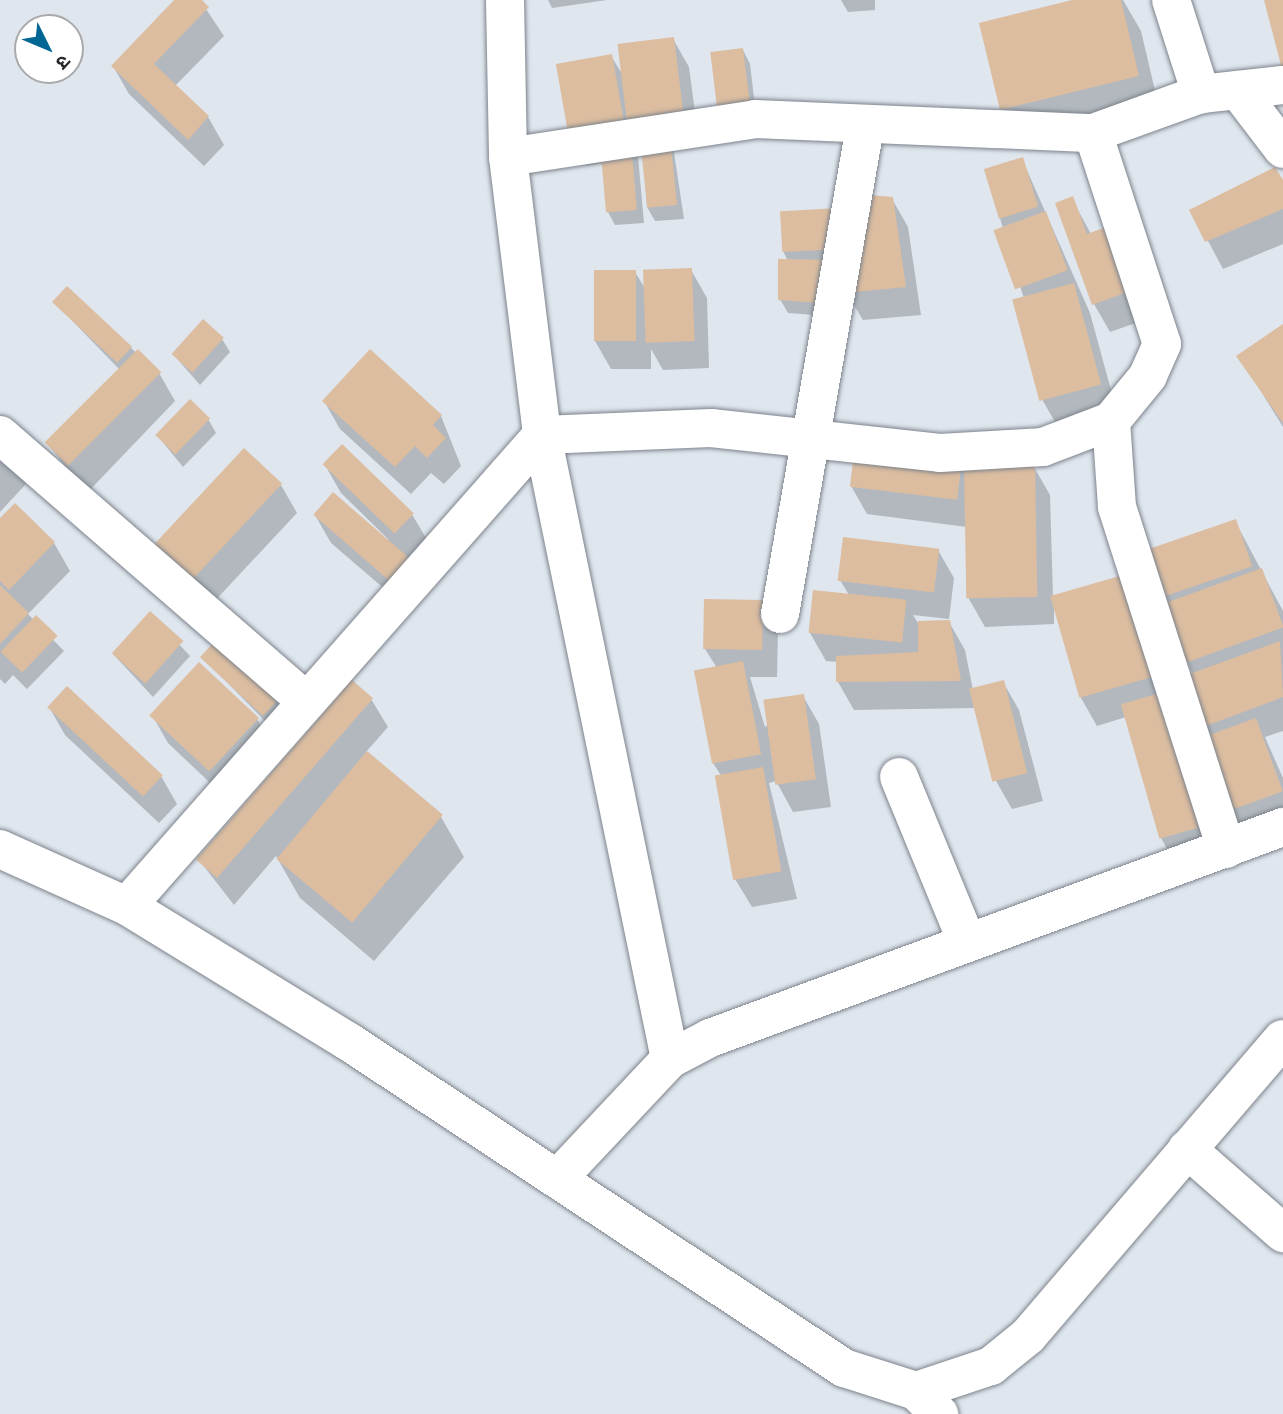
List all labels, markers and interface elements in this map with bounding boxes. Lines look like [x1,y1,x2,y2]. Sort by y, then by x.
north arrow [14,14,84,84]
text: उ [50,50,76,75]

